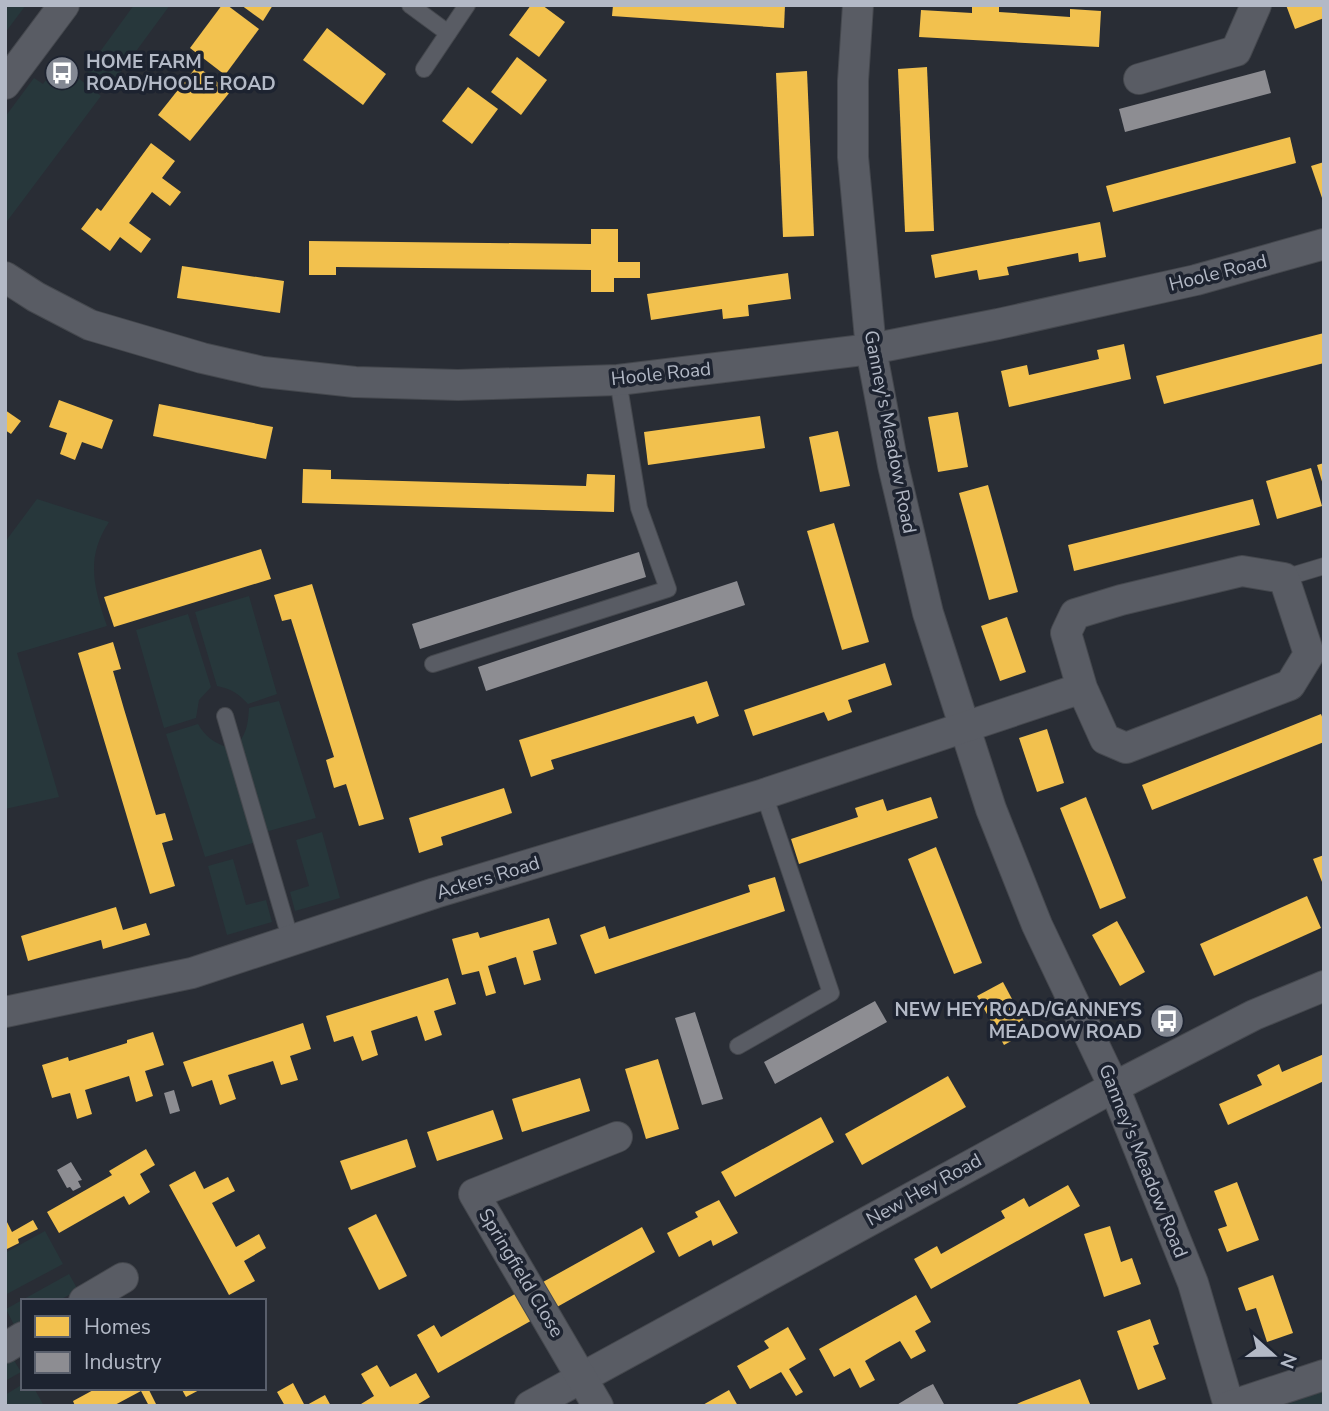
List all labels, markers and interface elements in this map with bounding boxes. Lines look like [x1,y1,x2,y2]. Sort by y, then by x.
place label: HOME FARM ROAD/HOOLE ROAD [86,49,276,97]
bus stop icon: HOME FARM ROAD/HOOLE ROAD [43,54,81,92]
street label: Hoole Road [1166,248,1270,298]
street label: Ganney's Meadow Road [858,328,922,536]
street label: Hoole Road [610,356,712,392]
street label: Ackers Road [433,850,543,906]
place label: NEW HEY ROAD/GANNEYS MEADOW ROAD [895,997,1142,1045]
bus stop icon: NEW HEY ROAD/GANNEYS MEADOW ROAD [1148,1002,1186,1040]
street label: Ganney's Meadow Road [1092,1060,1194,1262]
street label: New Hey Road [862,1148,986,1232]
street label: Springfield Close [472,1204,570,1342]
legend [21,1299,266,1390]
text: Homes [84,1313,151,1341]
north arrow [1238,1320,1308,1390]
text: Industry [84,1348,162,1376]
text: N [1273,1349,1303,1372]

